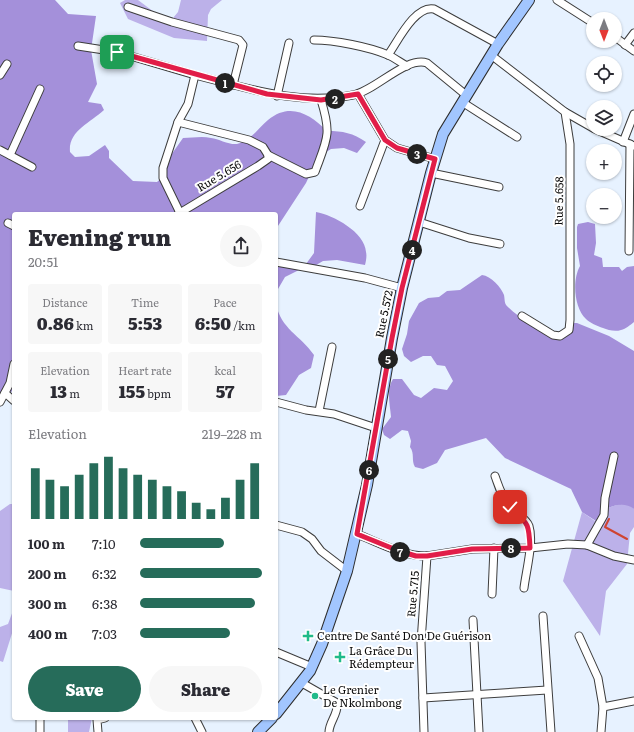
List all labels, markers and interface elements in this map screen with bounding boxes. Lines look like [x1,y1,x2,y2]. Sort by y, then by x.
north arrow [586,12,622,48]
map controls [586,12,622,224]
pin [100,35,134,69]
icon: arrive [106,41,128,63]
button: locate [586,56,622,92]
pin: 1 [215,73,235,93]
text: 1 [223,75,227,91]
pin: 2 [325,89,345,109]
text: 2 [332,91,338,107]
button: layers [586,100,622,136]
pin: 3 [407,144,427,164]
button: + [586,144,622,180]
text: 3 [414,146,420,162]
street label: Rue 5.656 [193,156,244,195]
street label: Rue 5.658 [550,176,566,226]
button: − [586,188,622,224]
text: Evening run [28,220,171,253]
button: share [220,225,262,267]
pin: 4 [402,240,422,260]
text: 4 [409,242,415,258]
text: 20:51 [28,252,58,271]
street label: Rue 5.572 [370,288,396,339]
text: Distance [42,294,88,310]
text: Time [131,294,159,310]
text: Pace [213,294,237,310]
text: 0.86 [37,310,74,335]
text: 5:53 [128,310,162,335]
text: 6:50 [195,310,231,335]
text: km [74,317,93,333]
text: /km [231,317,255,333]
pin: 5 [378,349,398,369]
text: 5 [385,351,391,367]
text: Elevation [40,362,90,378]
text: Heart rate [118,362,172,378]
text: kcal [214,362,236,378]
text: 13 [50,378,67,403]
text: 155 [119,378,145,403]
text: 57 [216,378,234,403]
text: m [67,385,80,401]
text: bpm [145,385,171,401]
text: Elevation [28,424,87,443]
text: 219–228 m [202,424,262,443]
pin: 6 [359,460,379,480]
text: 6 [366,462,372,478]
pin [493,490,527,524]
icon: check [499,496,521,518]
text: 100 m [28,534,65,553]
text: 7:10 [92,534,115,553]
pin: 8 [501,538,521,558]
text: 8 [508,540,514,556]
pin: 7 [390,542,410,562]
text: 7 [397,544,403,560]
text: 200 m [28,564,67,583]
text: 6:32 [92,564,116,583]
street label: Rue 5.715 [402,570,422,618]
text: 300 m [28,594,67,613]
text: 6:38 [92,594,117,613]
text: 400 m [28,624,67,643]
text: 7:03 [92,624,117,643]
place label: Centre De Santé Don De Guérison [317,627,491,643]
marker: Centre De Santé Don De Guérison [302,630,314,642]
place label: La Grâce Du Rédempteur [349,642,415,671]
marker: La Grâce Du Rédempteur [334,651,346,663]
button: Save [28,666,141,712]
button: Share [149,666,262,712]
place label: Le Grenier De Nkolmbong [323,681,403,710]
marker: Le Grenier De Nkolmbong [310,691,320,701]

